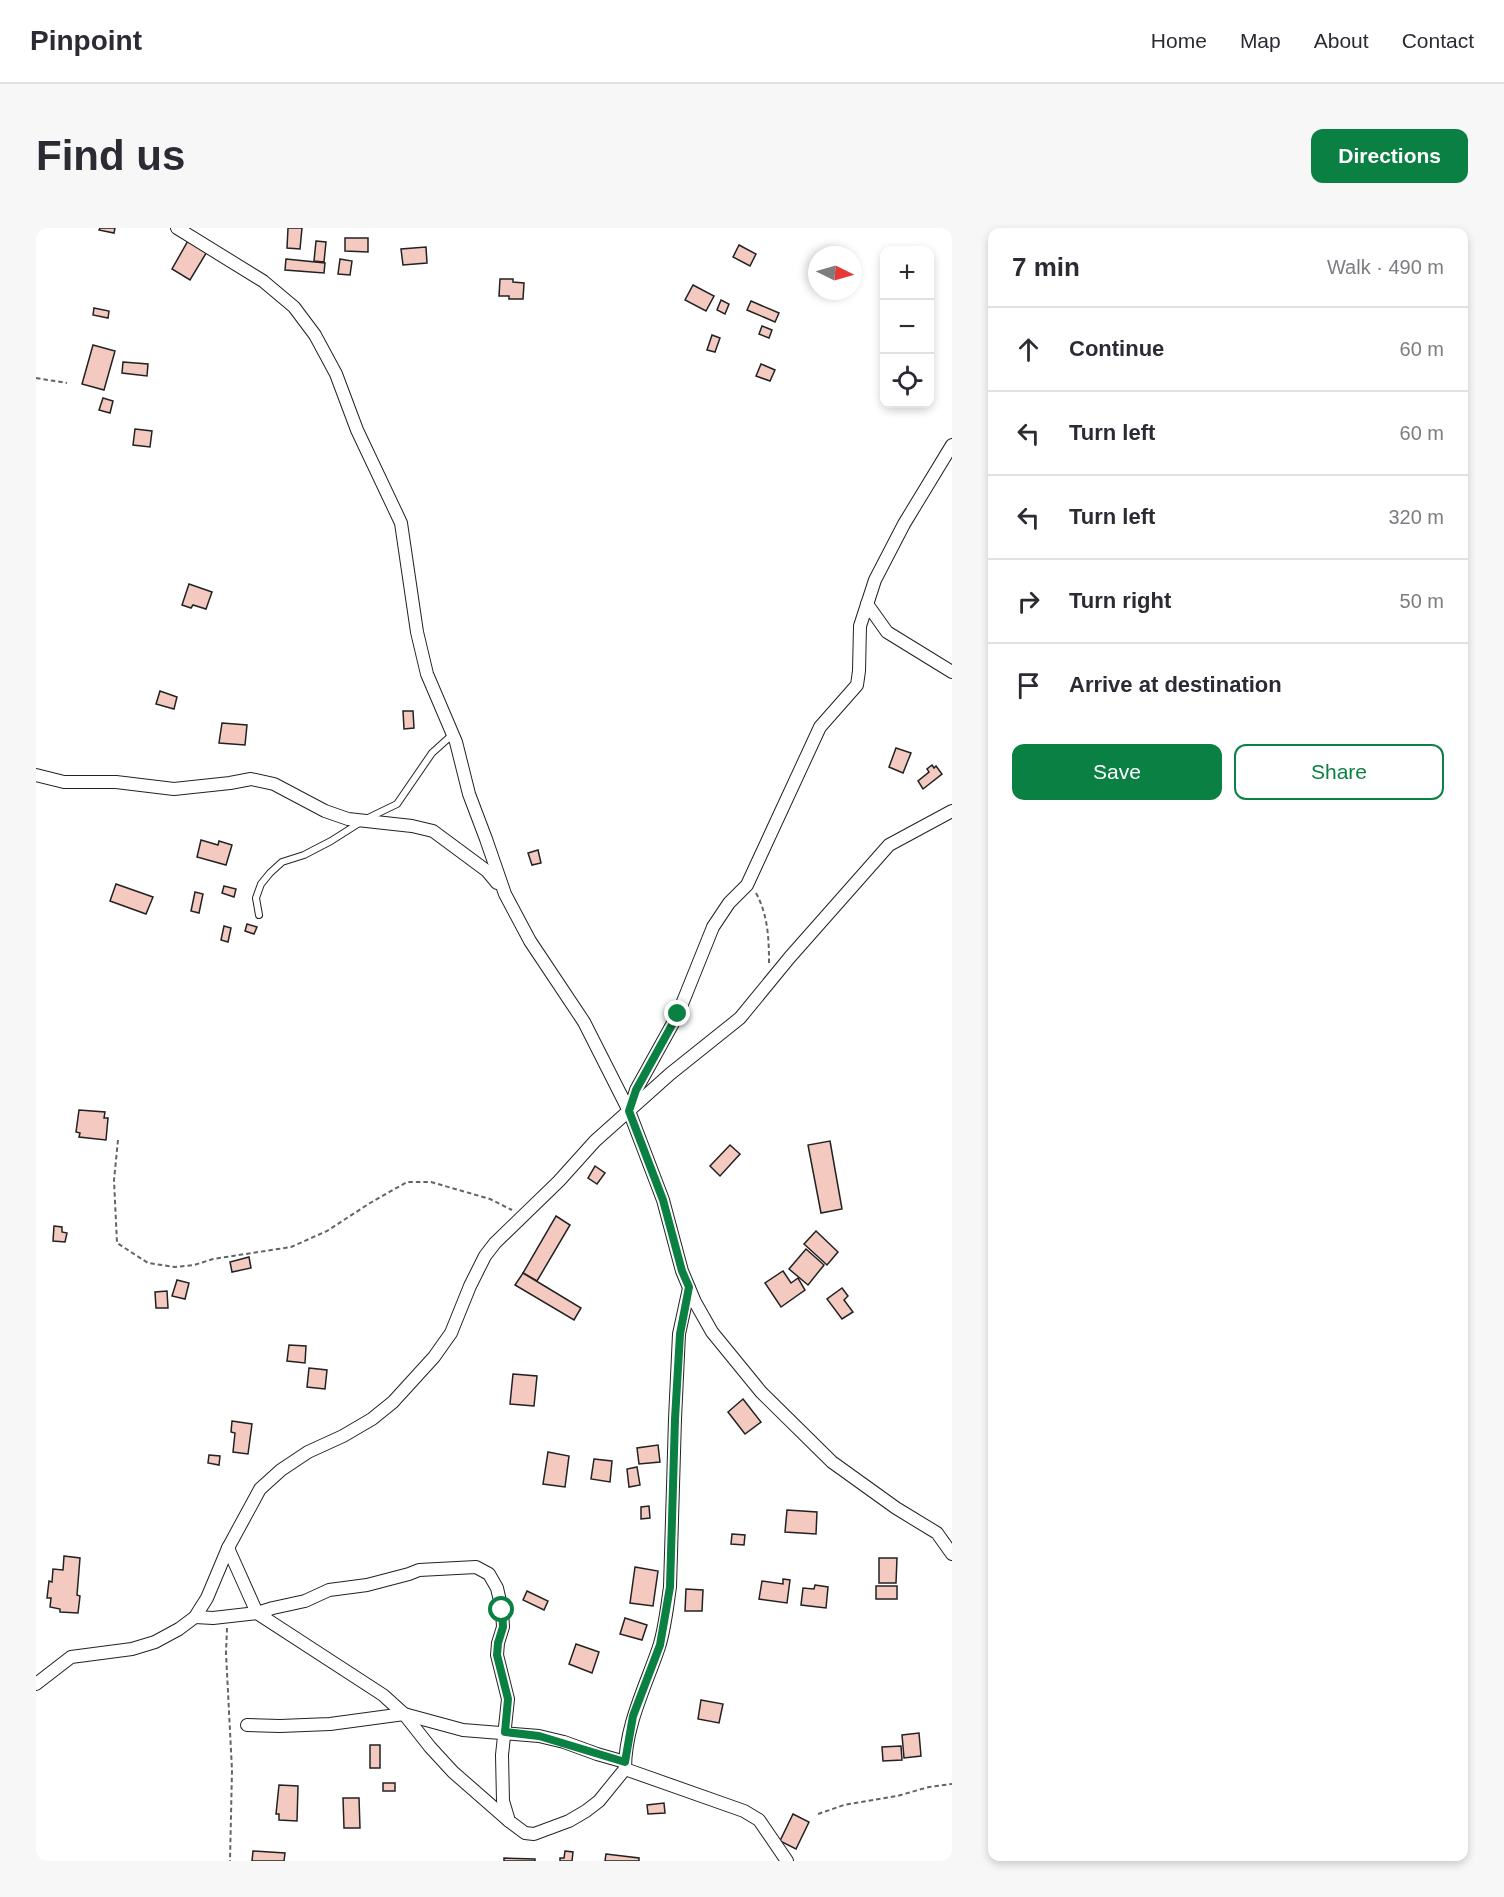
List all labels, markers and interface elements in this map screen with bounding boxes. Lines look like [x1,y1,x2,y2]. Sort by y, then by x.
text: Pinpoint [30,25,142,56]
text: Home [1151,29,1207,52]
text: Map [1240,29,1281,52]
text: About [1314,29,1369,52]
text: Contact [1402,29,1474,52]
button: Directions [1311,129,1468,183]
text: Find us [36,132,185,179]
north arrow [808,246,862,300]
map controls [880,246,934,408]
button: + [880,246,934,300]
text: 7 min [1012,252,1080,282]
text: Walk · 490 m [1327,256,1444,278]
button: − [880,300,934,354]
icon: ahead [1012,333,1045,366]
text: Continue [1069,336,1164,361]
text: 60 m [1400,338,1444,360]
button: locate [880,354,934,408]
icon: left [1012,417,1045,450]
text: Turn left [1069,420,1155,445]
text: 60 m [1400,422,1444,444]
icon: left [1012,501,1045,534]
text: Turn left [1069,504,1155,529]
text: 320 m [1388,506,1444,528]
icon: right [1012,585,1045,618]
text: Turn right [1069,588,1171,613]
text: 50 m [1400,590,1444,612]
icon: arrive [1012,669,1045,702]
text: Arrive at destination [1069,672,1282,697]
button: Save [1012,744,1222,800]
button: Share [1234,744,1444,800]
route end [664,1000,690,1026]
route start [488,1596,514,1622]

